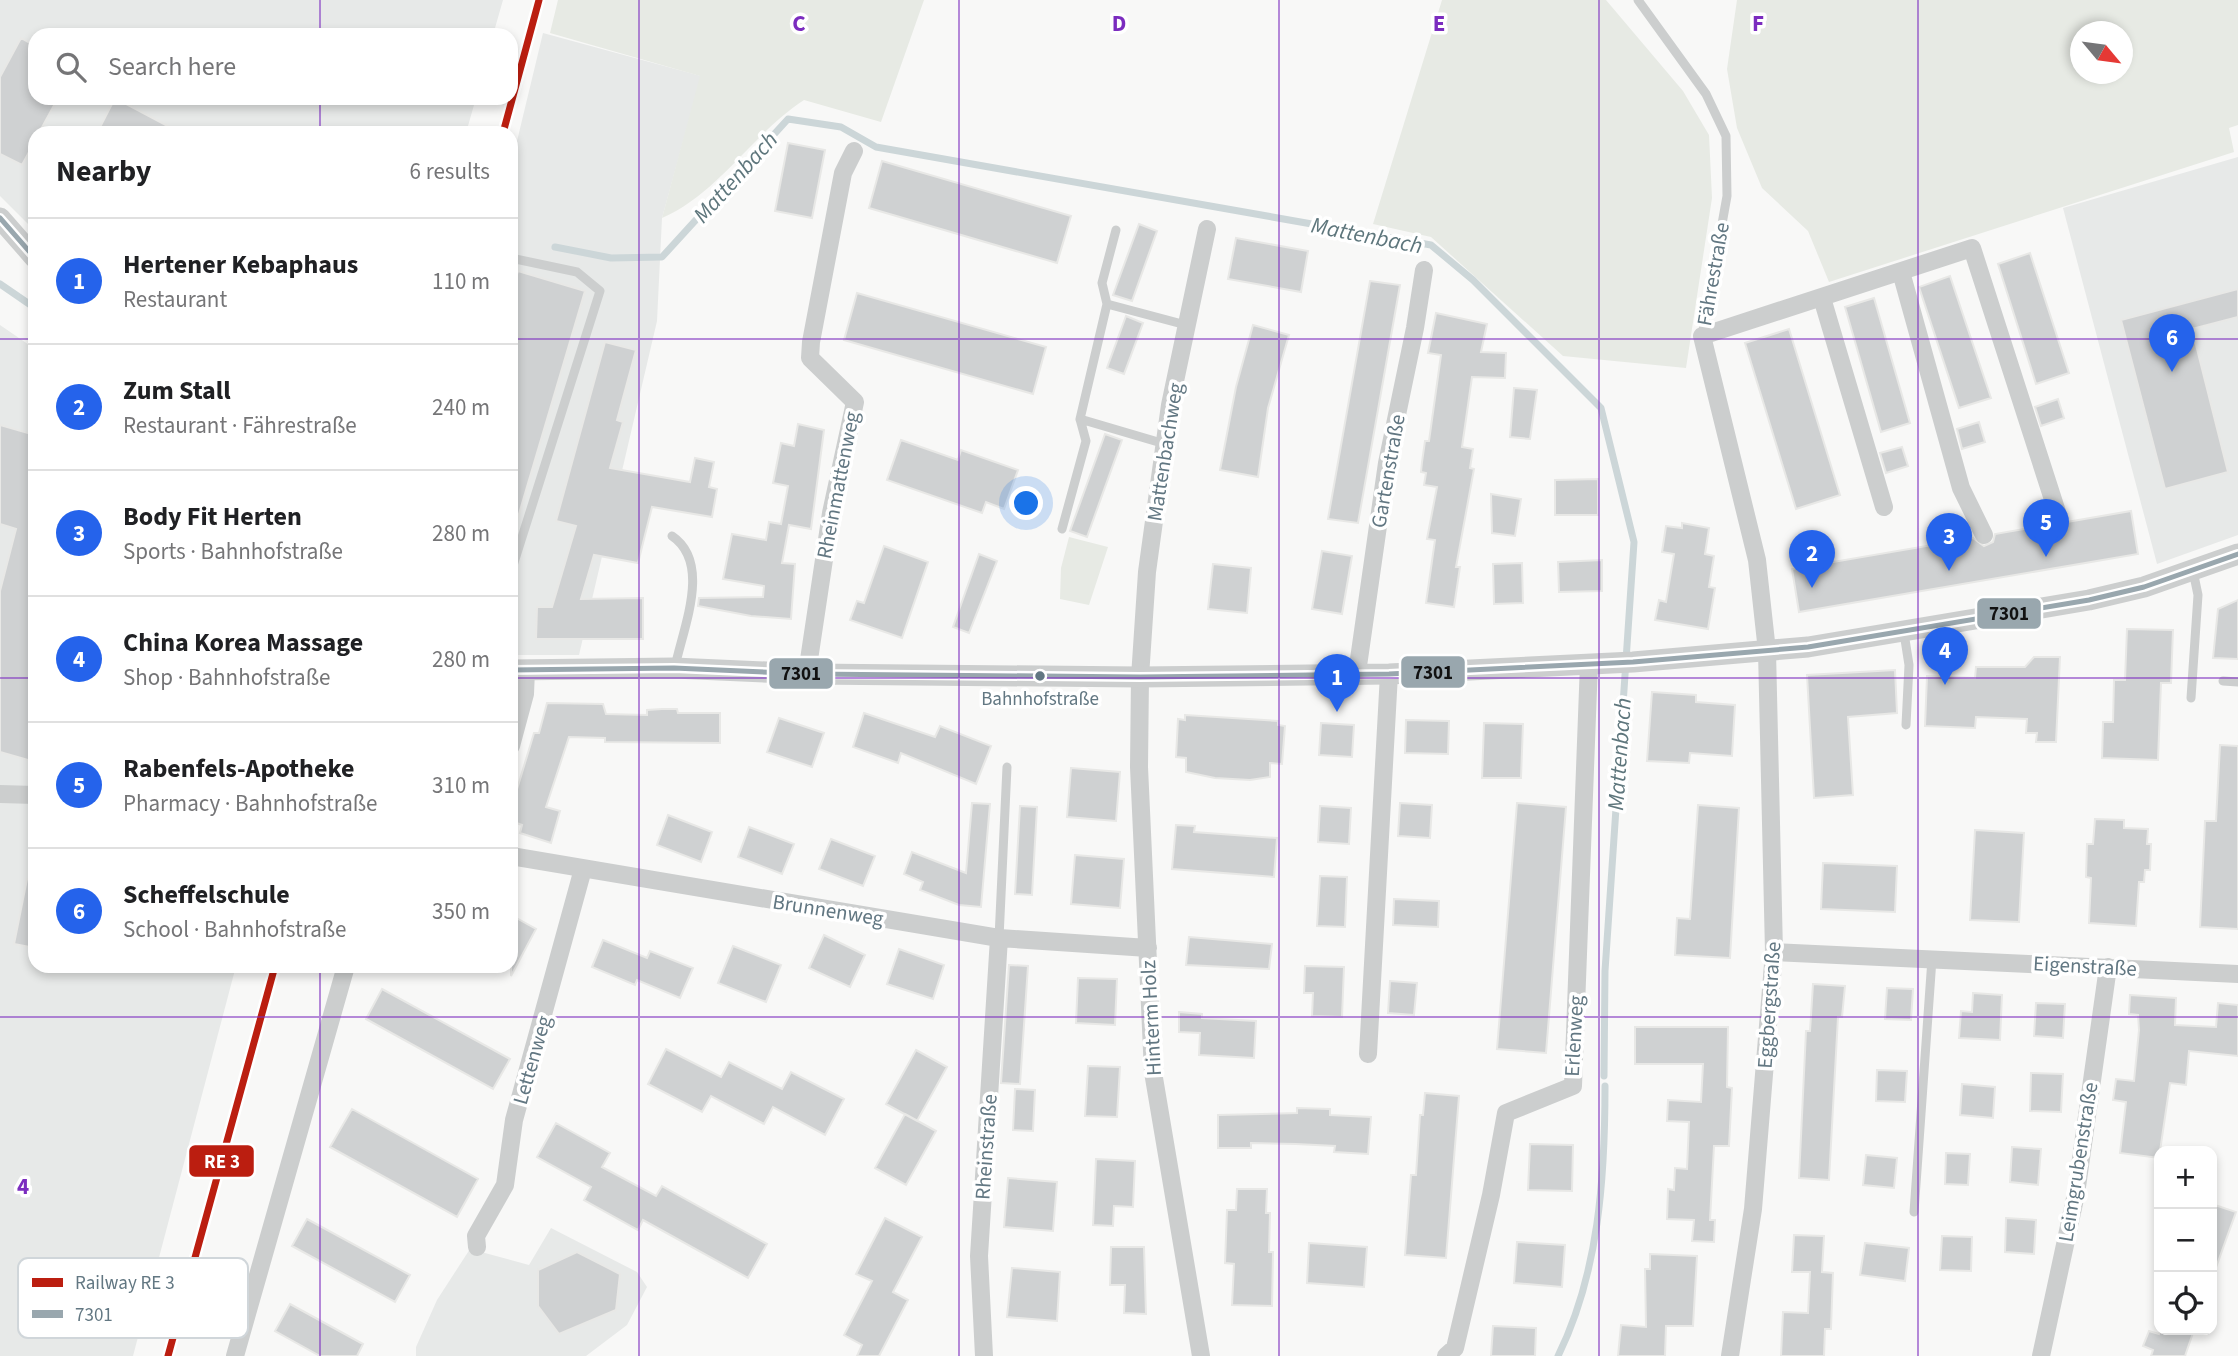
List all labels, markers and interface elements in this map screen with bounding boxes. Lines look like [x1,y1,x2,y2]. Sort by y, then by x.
text: C [792,7,806,40]
text: D [1112,7,1126,40]
text: E [1433,7,1445,40]
text: F [1752,7,1764,40]
north arrow [2070,21,2133,84]
search box [28,28,518,105]
icon: search [52,48,90,86]
text: Search here [108,48,236,85]
water label: Mattenbach [685,124,785,230]
text: Nearby [56,150,151,193]
text: 6 results [410,155,490,188]
water label: Mattenbach [1308,209,1426,262]
street label: Fährestraße [1689,220,1737,328]
text: Hertener Kebaphaus [123,246,358,283]
text: 1 [73,265,85,298]
text: 110 m [432,265,490,298]
text: Restaurant [123,283,227,316]
pin: 6 [2149,314,2195,372]
text: Zum Stall [123,372,231,409]
street label: Mattenbachweg [1139,380,1191,523]
text: 2 [73,391,85,424]
text: 240 m [432,391,490,424]
street label: Rheinmattenweg [809,408,867,561]
text: Restaurant · Fährestraße [123,409,357,442]
street label: Gartenstraße [1363,412,1413,530]
your location [1009,486,1043,520]
text: Body Fit Herten [123,498,302,535]
pin: 5 [2023,499,2069,557]
pin: 3 [1926,513,1972,571]
text: 3 [73,517,85,550]
text: 280 m [432,517,490,550]
pin: 2 [1789,530,1835,588]
text: Sports · Bahnhofstraße [123,535,343,568]
line badge: 7301 [1976,597,2042,630]
text: 7301 [1989,601,2029,628]
text: China Korea Massage [123,624,363,661]
pin: 4 [1922,627,1968,685]
text: 4 [73,643,85,676]
text: 280 m [432,643,490,676]
pin: 1 [1314,654,1360,712]
line badge: 7301 [1400,655,1466,689]
line badge: 7301 [768,657,834,690]
text: 7301 [1413,660,1453,687]
text: Shop · Bahnhofstraße [123,661,330,694]
text: 7301 [781,661,821,688]
marker: Bahnhofstraße [1033,669,1047,683]
place label: Bahnhofstraße [981,686,1099,713]
water label: Mattenbach [1599,697,1640,812]
text: Rabenfels-Apotheke [123,750,354,787]
text: 5 [73,769,85,802]
text: 310 m [432,769,490,802]
text: Pharmacy · Bahnhofstraße [123,787,377,820]
text: Scheffelschule [123,876,290,913]
street label: Brunnenweg [770,886,886,934]
text: 6 [73,895,85,928]
text: 350 m [432,895,490,928]
text: School · Bahnhofstraße [123,913,346,946]
street label: Eggbergstraße [1750,940,1788,1070]
street label: Eigenstraße [2032,948,2138,984]
street label: Hinterm Holz [1133,959,1169,1077]
street label: Erlenweg [1557,994,1591,1077]
street label: Lettenweg [505,1012,559,1108]
street label: Leimgrubenstraße [2051,1080,2105,1244]
street label: Rheinstraße [967,1093,1005,1201]
line badge: RE 3 [188,1144,255,1178]
map controls [2154,1146,2217,1335]
button: + [2154,1146,2217,1209]
text: RE 3 [204,1149,240,1176]
text: 4 [17,1170,29,1203]
button: − [2154,1209,2217,1272]
legend [18,1258,248,1338]
text: Railway RE 3 [75,1270,175,1297]
button: locate [2154,1272,2217,1335]
text: 7301 [75,1302,113,1329]

